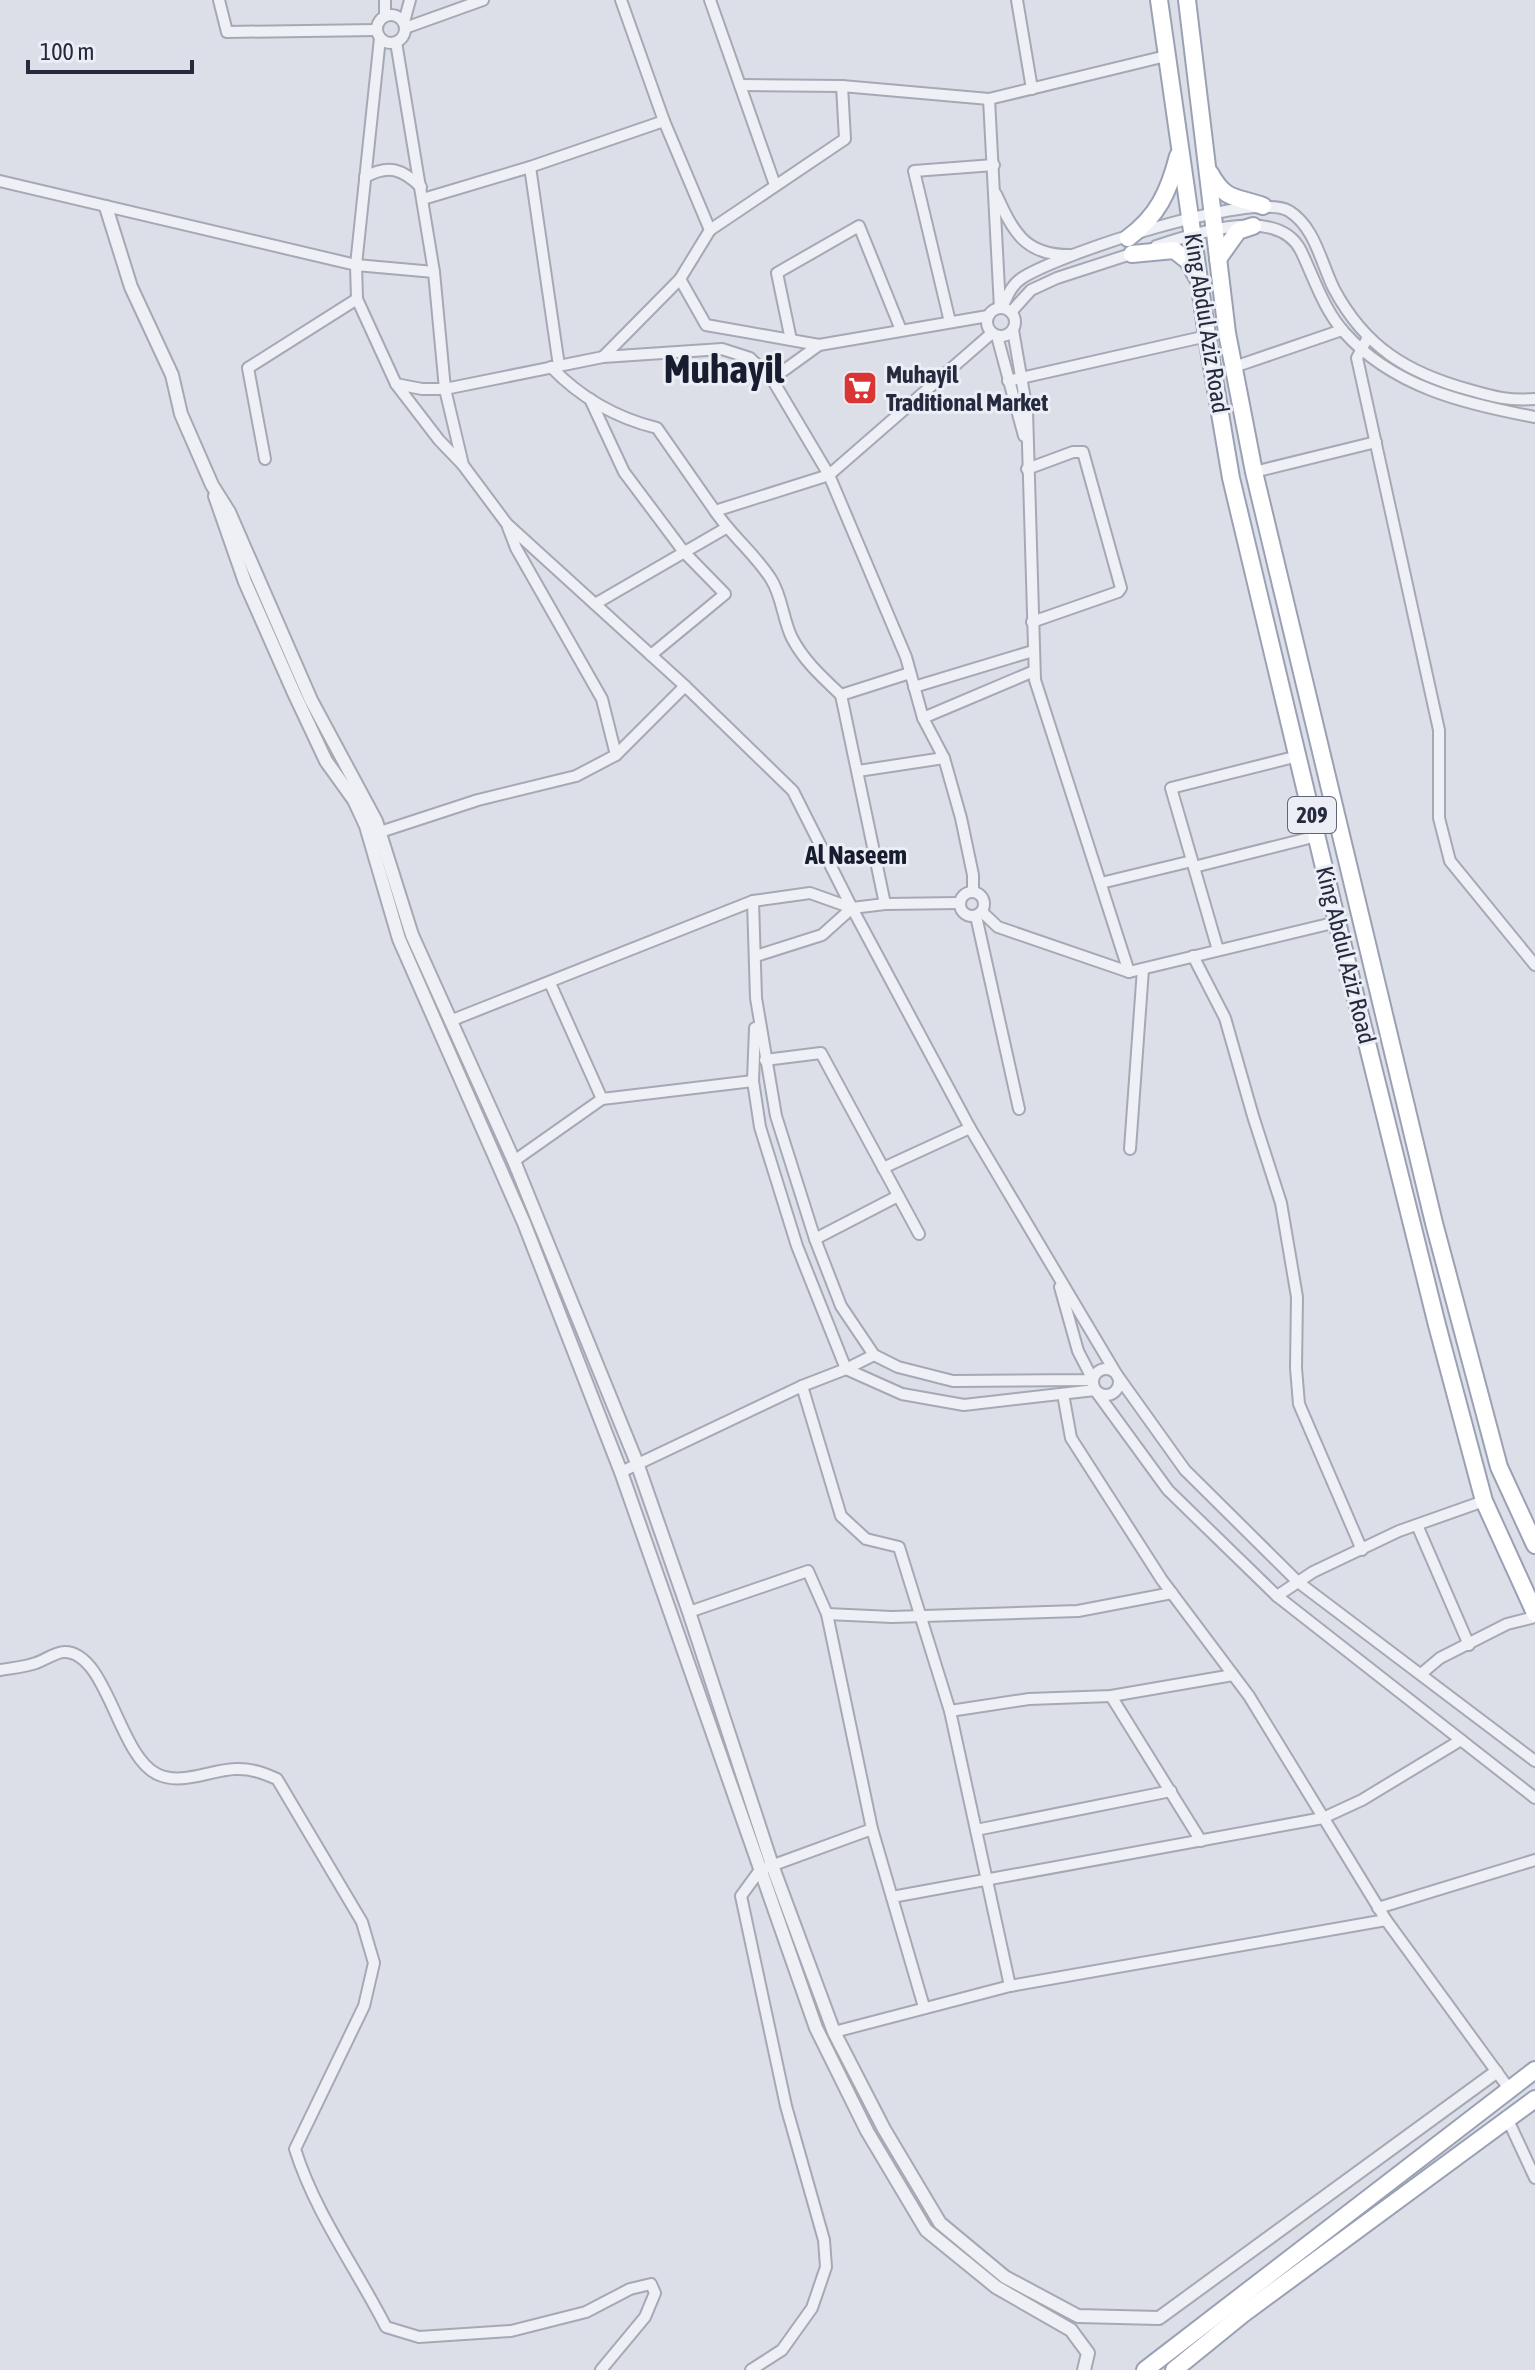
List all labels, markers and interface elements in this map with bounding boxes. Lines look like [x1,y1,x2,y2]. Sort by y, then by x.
scale bar [28,24,192,74]
text: 100 m [40,38,94,65]
street label: King Abdul Aziz Road [1179,231,1235,415]
district label: Muhayil [664,346,785,391]
place label: Muhayil Traditional Market [886,361,1048,416]
supermarket icon: Muhayil Traditional Market [841,369,879,407]
road number: 209 [1288,797,1336,833]
district label: Al Naseem [804,840,907,870]
street label: King Abdul Aziz Road [1311,863,1381,1047]

